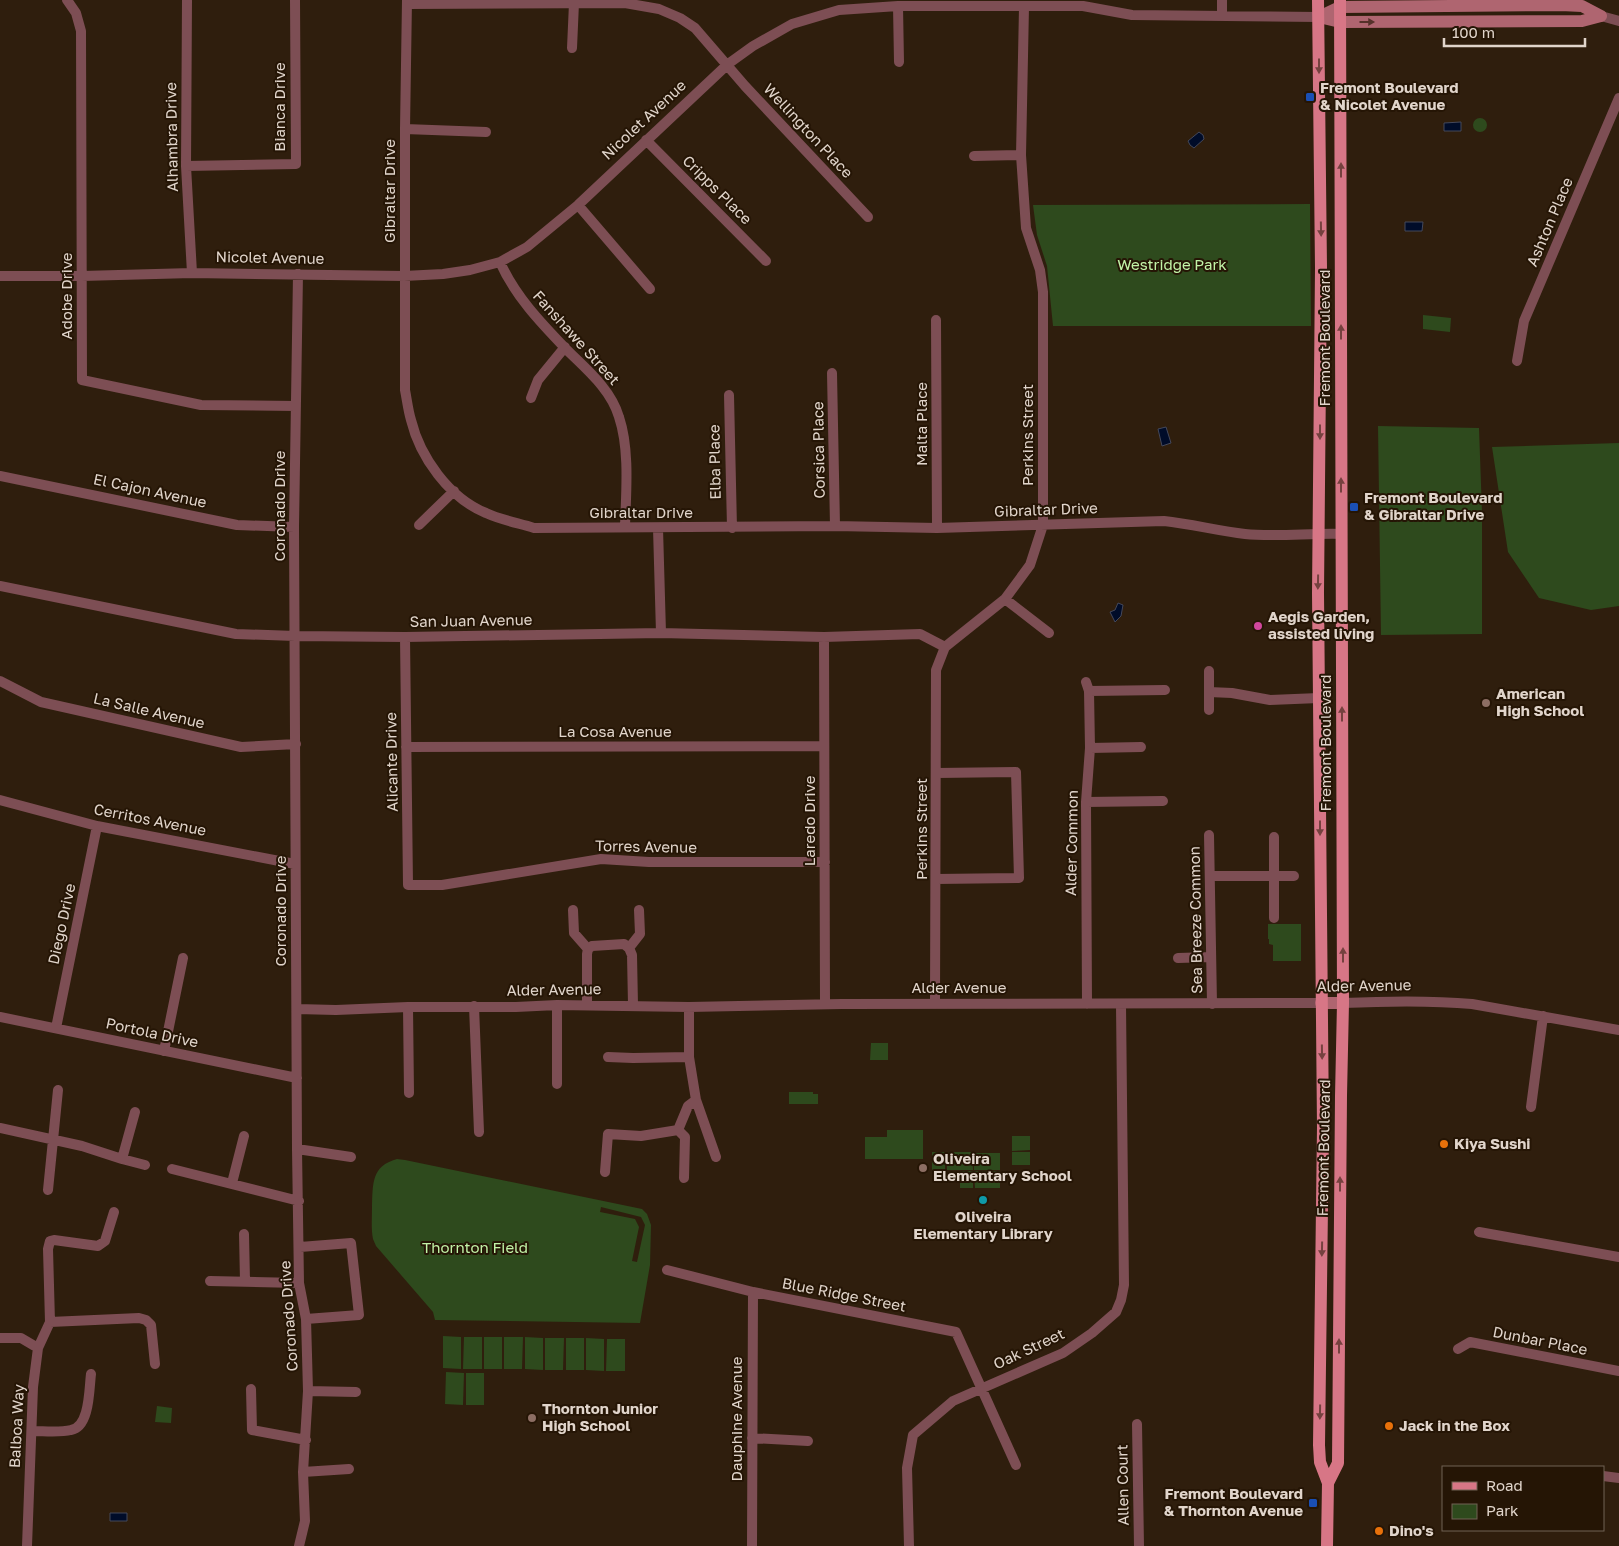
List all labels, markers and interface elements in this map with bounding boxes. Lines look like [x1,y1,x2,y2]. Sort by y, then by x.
scale bar [1444,15,1585,47]
one-way arrow [1359,18,1375,26]
text: 100 m [1452,23,1495,41]
one-way arrow [1315,58,1323,74]
street label: Bianca Drive [270,62,288,152]
street label: Nicolet Avenue [597,75,689,163]
place label: Fremont Boulevard & Nicolet Avenue [1320,78,1458,113]
street label: Wellington Place [760,79,857,181]
street label: Alhambra Drive [161,82,181,192]
marker: Fremont Boulevard & Nicolet Avenue [1304,91,1316,103]
street label: Gibraltar Drive [380,139,398,243]
street label: Cripps Place [679,151,756,228]
one-way arrow [1337,162,1345,178]
street label: Ashton Place [1522,174,1576,269]
one-way arrow [1317,221,1325,237]
street label: Nicolet Avenue [216,247,325,267]
street label: Adobe Drive [57,252,75,339]
park label: Westridge Park [1117,255,1227,273]
street label: Fremont Boulevard [1315,270,1333,406]
street label: Fanshawe Street [530,286,624,388]
one-way arrow [1337,324,1345,340]
street label: Malta Place [912,382,930,466]
street label: Perkins Street [1018,384,1036,486]
street label: Corsica Place [808,401,828,499]
street label: Elba Place [704,424,724,500]
one-way arrow [1316,424,1324,440]
street label: Coronado Drive [270,450,288,561]
street label: El Cajon Avenue [92,469,209,511]
one-way arrow [1337,477,1345,493]
place label: Fremont Boulevard & Gibraltar Drive [1364,488,1502,523]
street label: Gibraltar Drive [994,498,1098,520]
marker: Fremont Boulevard & Gibraltar Drive [1348,501,1360,513]
street label: Gibraltar Drive [589,503,693,521]
one-way arrow [1314,574,1322,590]
place label: Aegis Garden, assisted living [1268,607,1374,642]
street label: San Juan Avenue [409,610,533,630]
marker: Aegis Garden, assisted living [1252,620,1264,632]
street label: Fremont Boulevard [1316,675,1334,811]
place label: American High School [1496,684,1584,719]
street label: La Salle Avenue [92,688,207,732]
marker: American High School [1480,697,1492,709]
one-way arrow [1338,706,1346,722]
street label: Alicante Drive [381,712,401,812]
street label: La Cosa Avenue [558,722,672,740]
street label: Laredo Drive [800,775,818,866]
street label: Perkins Street [912,778,930,880]
street label: Alder Common [1061,790,1081,896]
street label: Cerritos Avenue [92,799,208,839]
one-way arrow [1316,820,1324,836]
street label: Torres Avenue [595,836,697,856]
street label: Sea Breeze Common [1185,846,1205,994]
street label: Coronado Drive [271,855,289,966]
street label: Diego Drive [44,881,78,966]
one-way arrow [1339,946,1347,962]
street label: Alder Avenue [1316,975,1412,995]
street label: Alder Avenue [912,978,1007,996]
street label: Alder Avenue [506,979,602,999]
street label: Portola Drive [104,1013,200,1051]
one-way arrow [1318,1044,1326,1060]
street label: Fremont Boulevard [1313,1079,1333,1217]
place label: Kiya Sushi [1454,1134,1530,1152]
marker: Kiya Sushi [1438,1138,1450,1150]
place label: Oliveira Elementary School [933,1149,1072,1184]
marker: Oliveira Elementary School [917,1162,929,1174]
one-way arrow [1336,1176,1344,1192]
marker: Oliveira Elementary Library [977,1194,989,1206]
place label: Oliveira Elementary Library [913,1207,1053,1242]
park label: Thornton Field [422,1238,528,1256]
one-way arrow [1318,1242,1326,1258]
street label: Coronado Drive [275,1260,301,1372]
street label: Blue Ridge Street [781,1273,908,1315]
street label: Dunbar Place [1491,1322,1589,1358]
street label: Oak Street [990,1324,1067,1372]
one-way arrow [1335,1338,1343,1354]
street label: Dauphine Avenue [727,1356,745,1482]
street label: Balboa Way [5,1383,27,1468]
place label: Thornton Junior High School [542,1399,658,1434]
one-way arrow [1315,1404,1323,1420]
marker: Thornton Junior High School [526,1412,538,1424]
place label: Jack in the Box [1399,1416,1510,1434]
marker: Jack in the Box [1383,1420,1395,1432]
street label: Allen Court [1112,1444,1132,1526]
legend [1442,1466,1604,1531]
text: Road [1486,1476,1523,1494]
place label: Fremont Boulevard & Thornton Avenue [1164,1484,1303,1519]
marker: Fremont Boulevard & Thornton Avenue [1307,1497,1319,1509]
text: Park [1486,1501,1519,1519]
place label: Dino's [1389,1521,1434,1539]
marker: Dino's [1373,1525,1385,1537]

